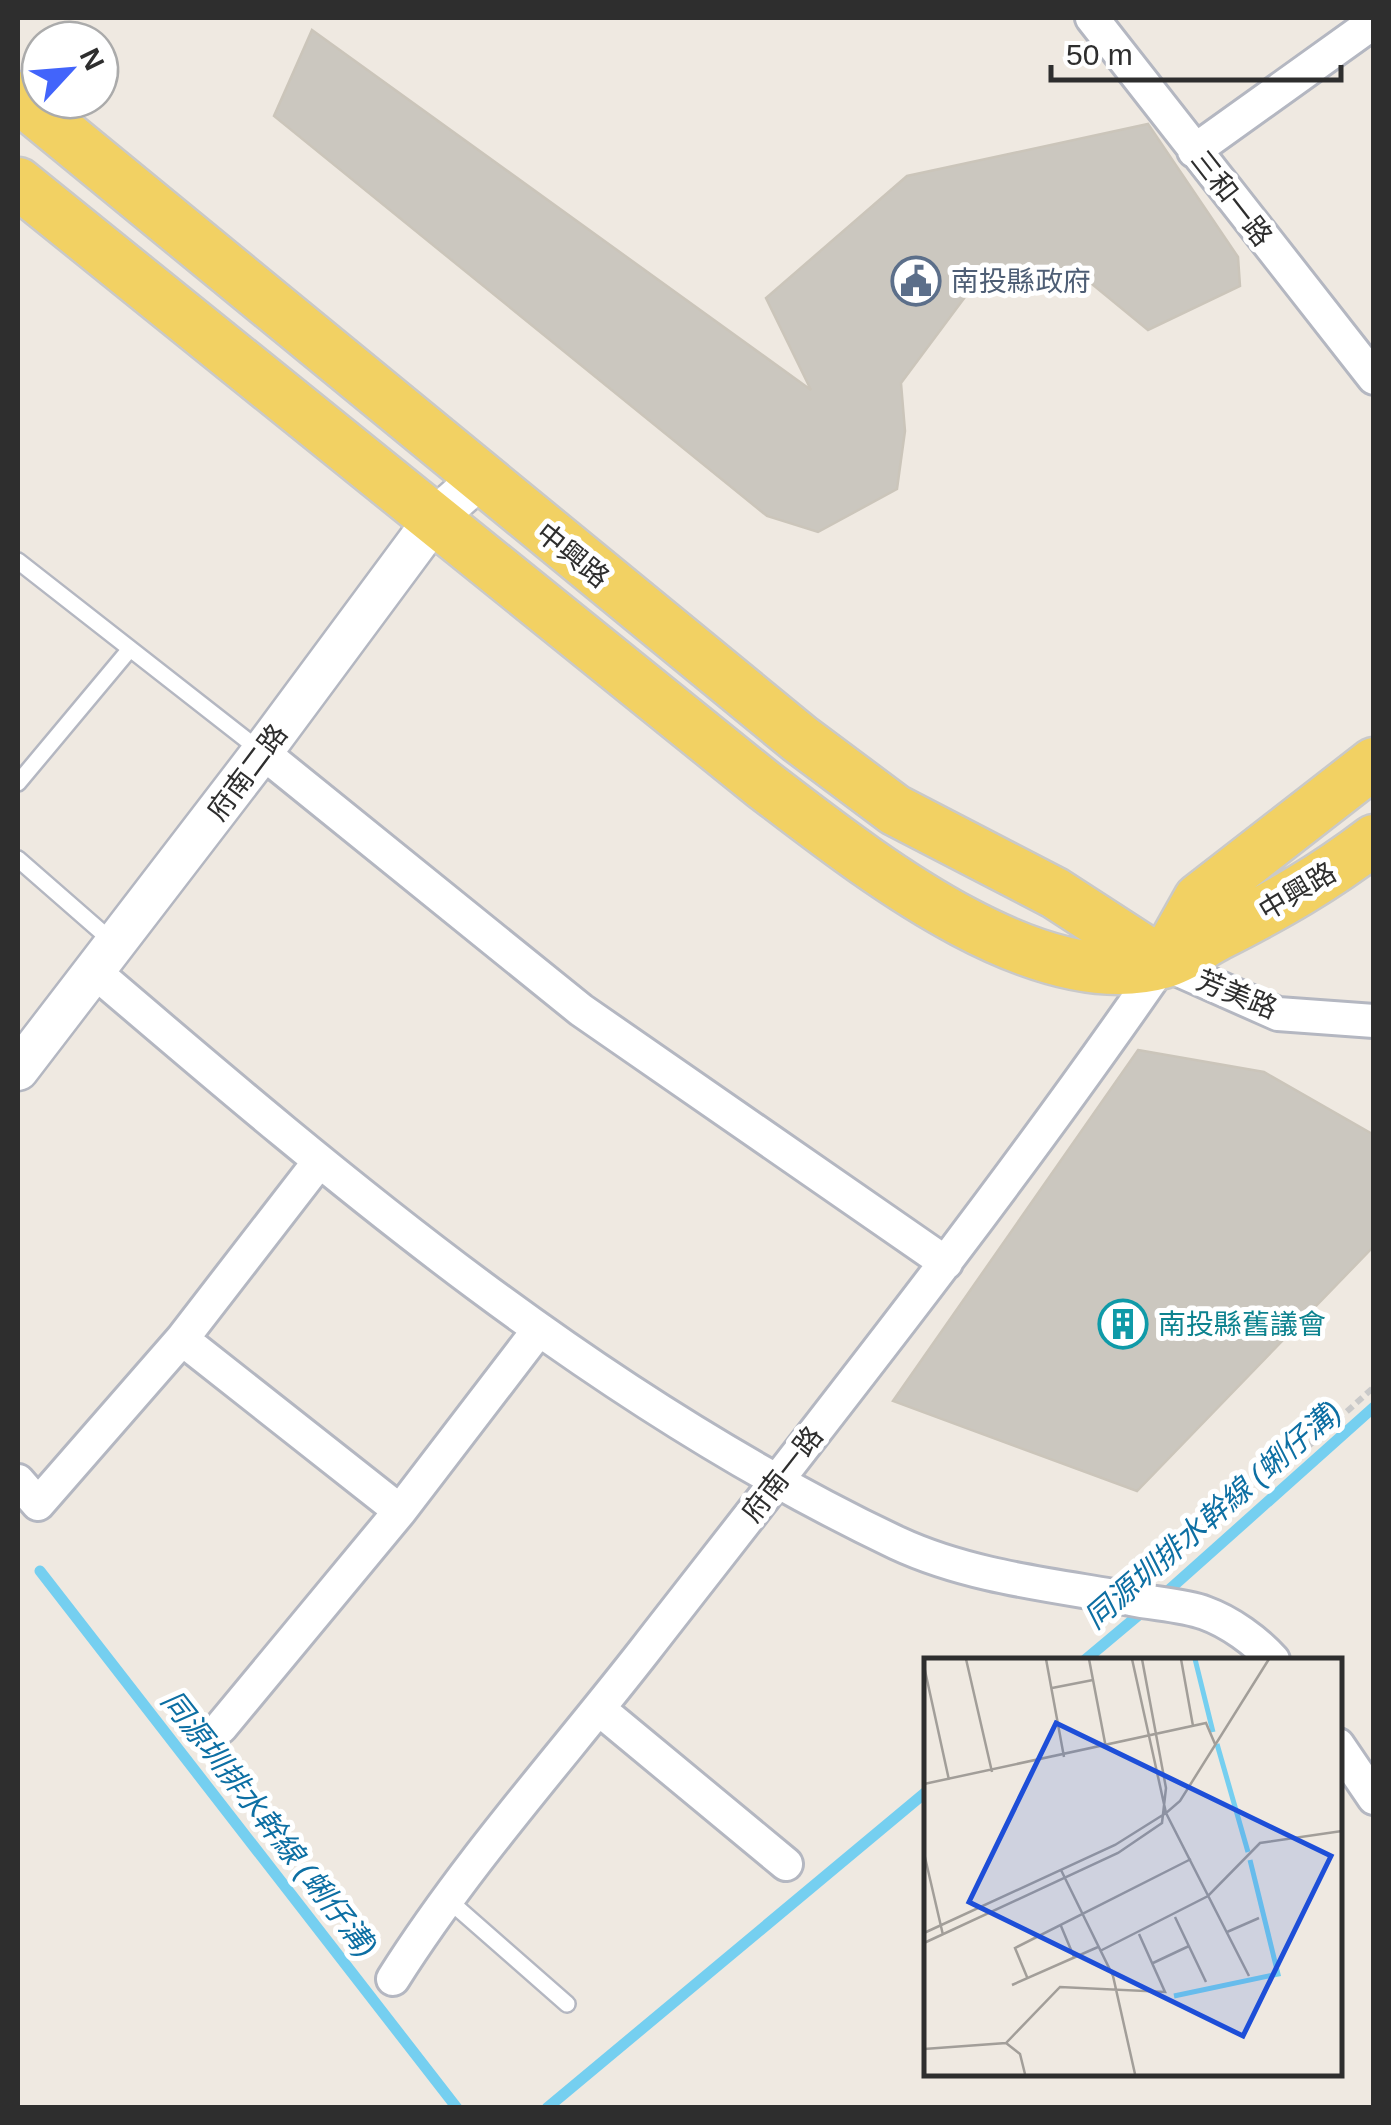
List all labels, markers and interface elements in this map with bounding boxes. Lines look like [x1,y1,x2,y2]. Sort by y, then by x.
north arrow [20,20,120,120]
scale bar [1051,20,1341,82]
text: 50 m [1066,38,1133,71]
text: N [74,43,110,75]
street label: 三和一路 [1185,145,1278,252]
public building icon: 南投縣政府 [890,255,942,307]
place label: 南投縣政府 [951,266,1091,297]
street label: 中興路 [530,517,615,594]
street label: 府南二路 [201,718,293,826]
street label: 中興路 [1253,857,1341,926]
street label: 芳美路 [1192,964,1282,1025]
building icon: 南投縣舊議會 [1097,1298,1149,1350]
place label: 南投縣舊議會 [1158,1309,1326,1340]
water label: 同源圳排水幹線 (蜊仔溝) [1078,1394,1347,1635]
street label: 府南一路 [736,1421,829,1528]
inset map [924,1658,1341,2075]
water label: 同源圳排水幹線 (蜊仔溝) [155,1684,383,1963]

